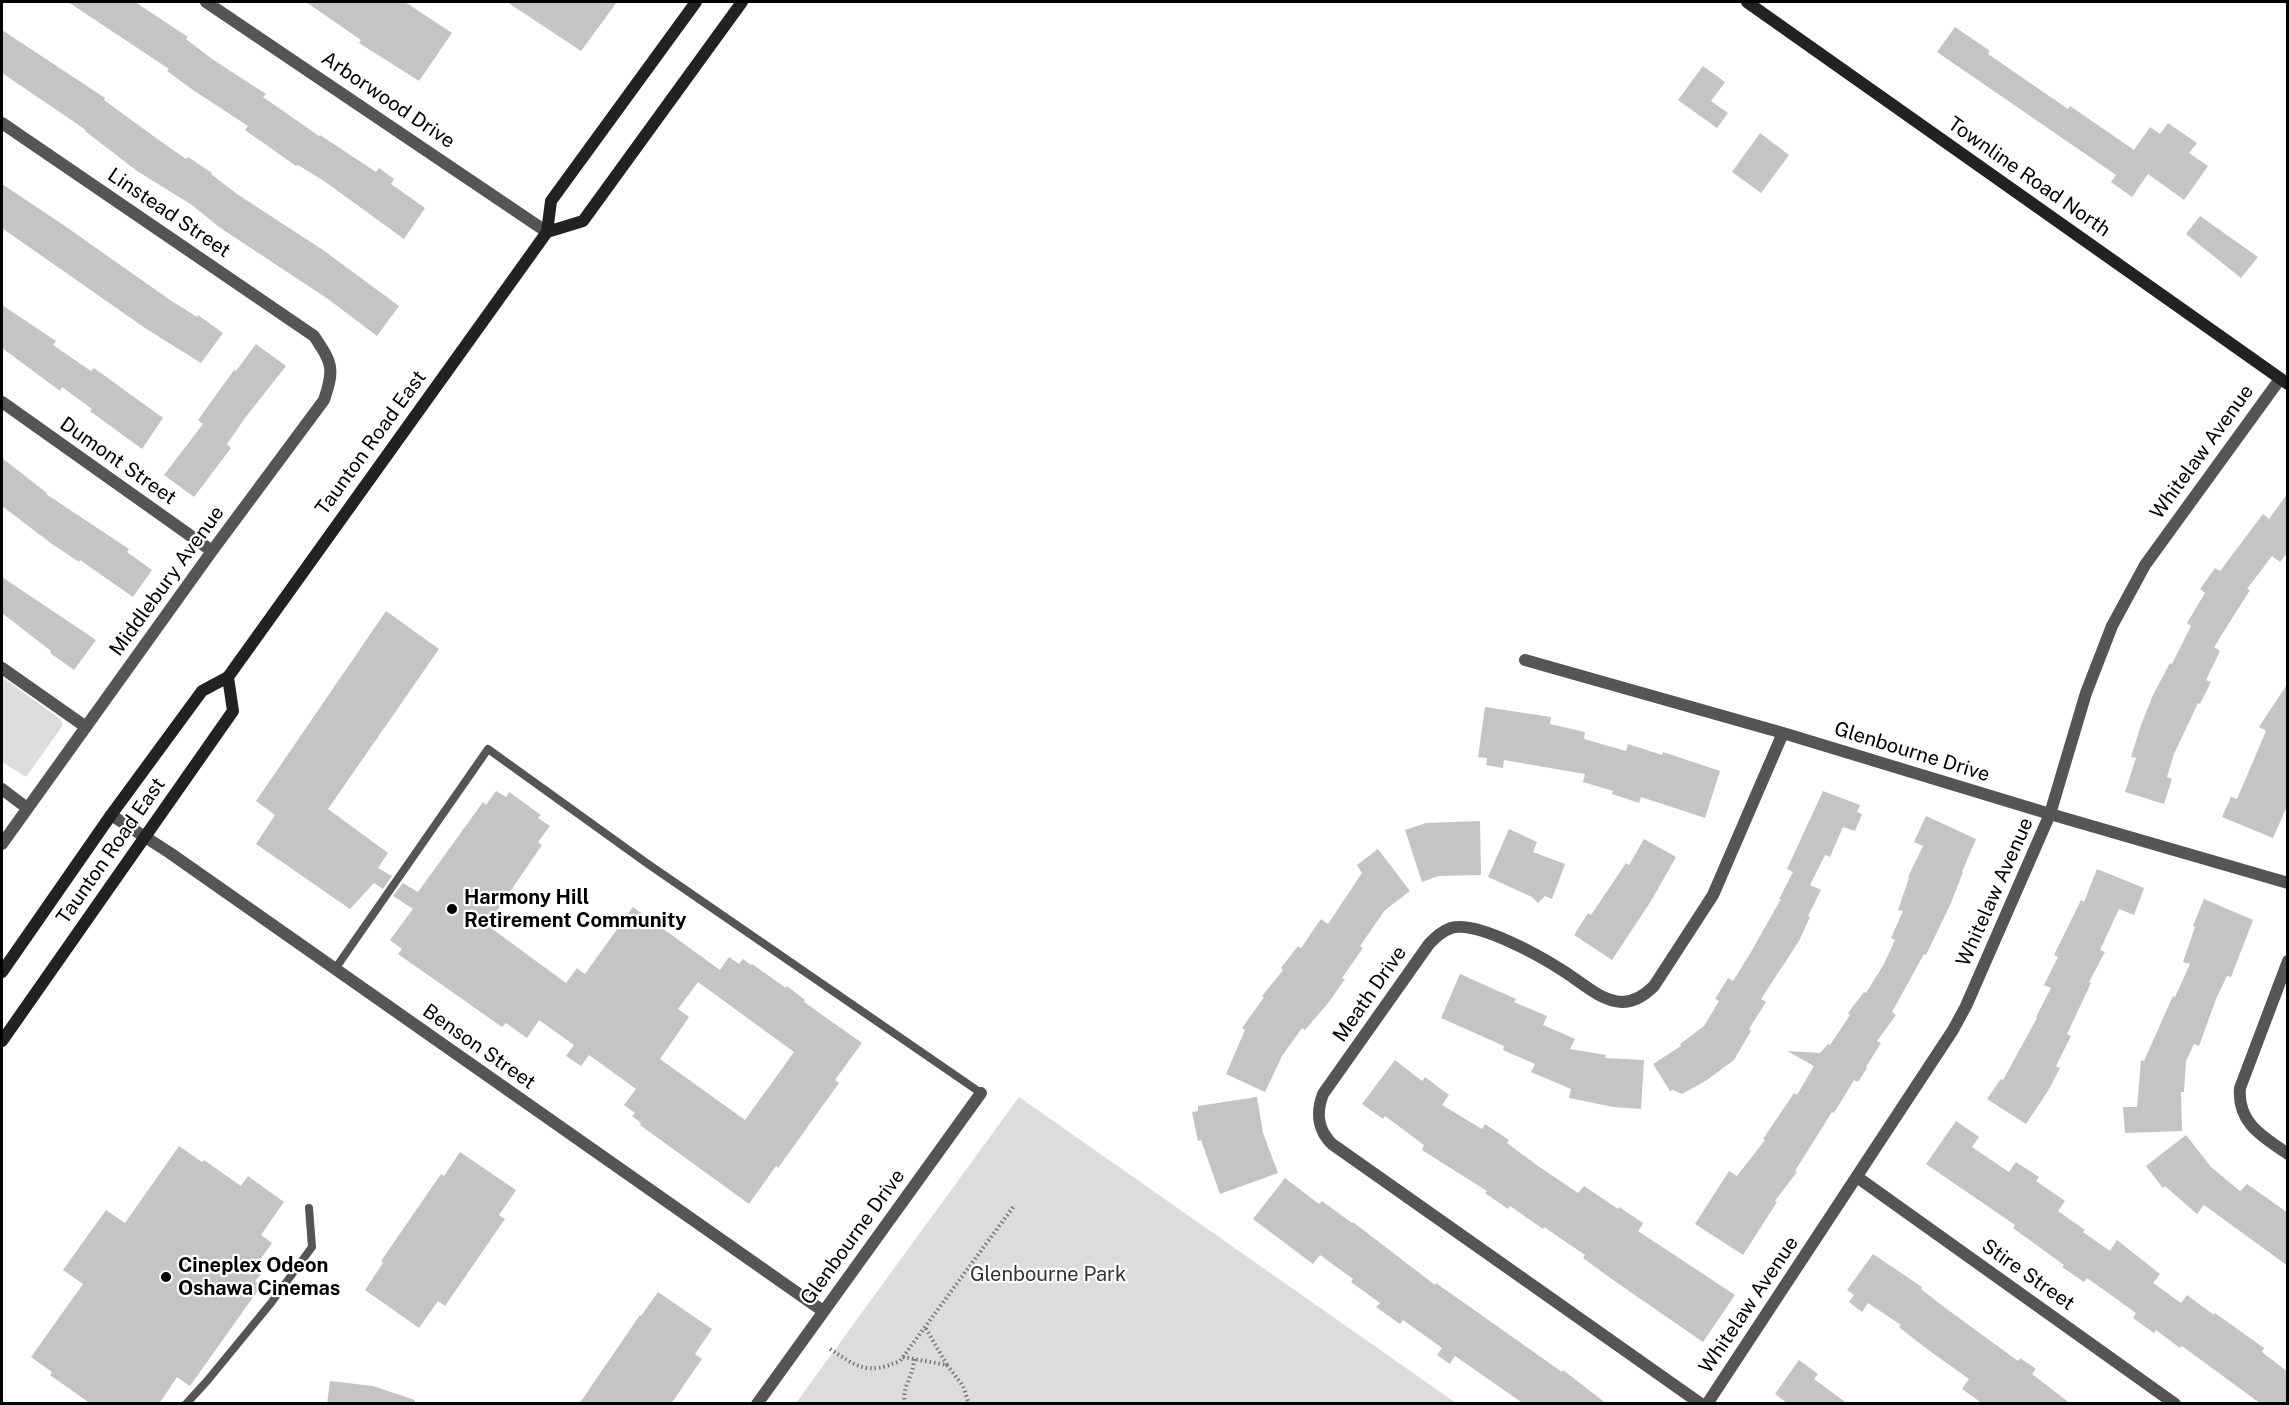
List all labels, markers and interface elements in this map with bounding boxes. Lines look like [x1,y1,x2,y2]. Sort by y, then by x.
street label: Arborwood Drive [317,46,459,154]
street label: Townline Road North [1943,112,2115,242]
street label: Linstead Street [103,163,235,263]
street label: Taunton Road East [310,366,432,520]
street label: Whitelaw Avenue [2145,380,2259,524]
street label: Dumont Street [55,412,181,510]
street label: Middlebury Avenue [105,501,229,661]
street label: Glenbourne Drive [1831,717,1993,787]
street label: Taunton Road East [52,773,170,929]
street label: Whitelaw Avenue [1951,814,2039,970]
place label: Harmony Hill Retirement Community [464,886,686,933]
marker: Harmony Hill Retirement Community [445,902,459,916]
street label: Meath Drive [1328,941,1412,1047]
street label: Benson Street [418,999,540,1095]
street label: Glenbourne Drive [796,1165,910,1309]
street label: Whitelaw Avenue [1694,1232,1804,1378]
street label: Stire Street [1977,1234,2079,1316]
place label: Cineplex Odeon Oshawa Cinemas [178,1254,340,1301]
park label: Glenbourne Park [970,1263,1126,1287]
marker: Cineplex Odeon Oshawa Cinemas [159,1270,173,1284]

